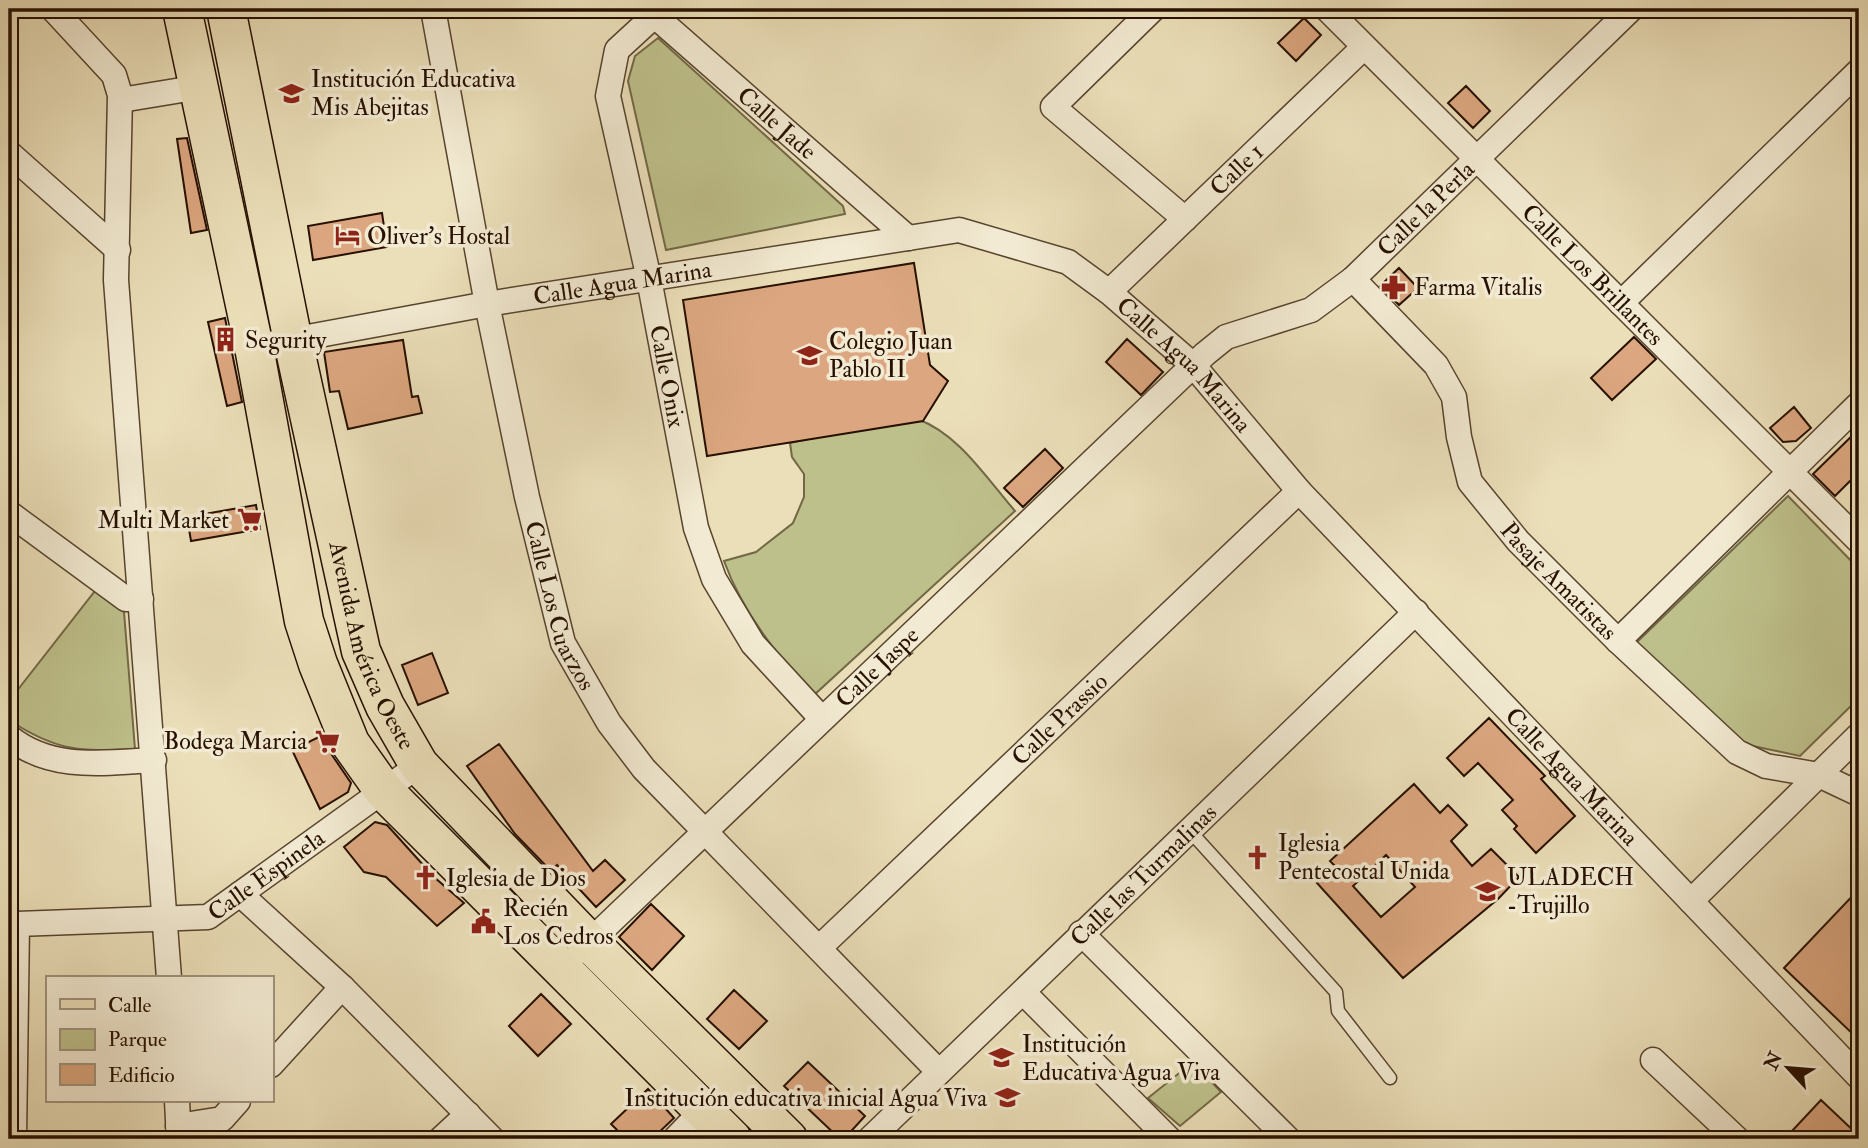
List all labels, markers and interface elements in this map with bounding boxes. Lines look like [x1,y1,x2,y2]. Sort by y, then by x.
place label: Institución Educativa Mis Abejitas [311,64,517,123]
school or university icon: Institución Educativa Mis Abejitas [277,79,305,107]
street label: Calle Jade [731,80,823,166]
street label: Calle 1 [1203,136,1270,202]
street label: Calle la Perla [1370,153,1482,263]
street label: Calle Los Brillantes [1515,197,1670,352]
place label: Oliver's Hostal [367,221,510,252]
hotel icon: Oliver's Hostal [333,222,361,250]
street label: Calle Agua Marina [531,253,715,312]
place label: Farma Vitalis [1414,272,1542,303]
pharmacy icon: Farma Vitalis [1380,273,1408,301]
street label: Calle Agua Marina [1110,290,1259,440]
street label: Calle Onix [643,322,692,430]
place label: Segurity [245,325,327,356]
building icon: Segurity [211,326,239,354]
place label: Colegio Juan Pablo II [829,326,953,385]
school or university icon: Colegio Juan Pablo II [795,341,823,369]
place label: Multi Market [98,505,229,536]
supermarket icon: Multi Market [235,506,263,534]
street label: Pasaje Amatistas [1493,516,1624,647]
street label: Calle Los Cuarzos [518,518,602,696]
street label: Avenida América Oeste [322,537,422,755]
street label: Calle Jaspe [829,620,926,714]
street label: Calle Prassio [1005,666,1114,772]
street label: Calle Agua Marina [1499,701,1646,853]
place label: Bodega Marcia [163,726,308,757]
supermarket icon: Bodega Marcia [313,727,341,755]
street label: Calle las Turmalinas [1063,797,1223,953]
street label: Calle Espinela [201,822,332,928]
place label: Iglesia Pentecostal Unida [1278,828,1451,887]
church icon: Iglesia Pentecostal Unida [1244,843,1272,871]
place label: ULADECH -Trujillo [1507,862,1634,921]
place label: Iglesia de Dios [446,863,586,894]
church icon: Iglesia de Dios [412,864,440,892]
school or university icon: ULADECH -Trujillo [1473,877,1501,905]
place label: Recién Los Cedros [503,893,613,952]
public building icon: Recién Los Cedros [469,908,497,936]
legend [46,976,273,1102]
text: Calle [108,992,152,1019]
text: Parque [108,1026,167,1053]
place label: Institución Educativa Agua Viva [1022,1029,1221,1088]
north arrow [1752,1032,1822,1102]
school or university icon: Institución Educativa Agua Viva [988,1044,1016,1072]
text: N [1759,1047,1789,1075]
text: Edificio [108,1062,175,1089]
place label: Institución educativa inicial Agua Viva [624,1083,988,1114]
school or university icon: Institución educativa inicial Agua Viva [993,1084,1021,1112]

